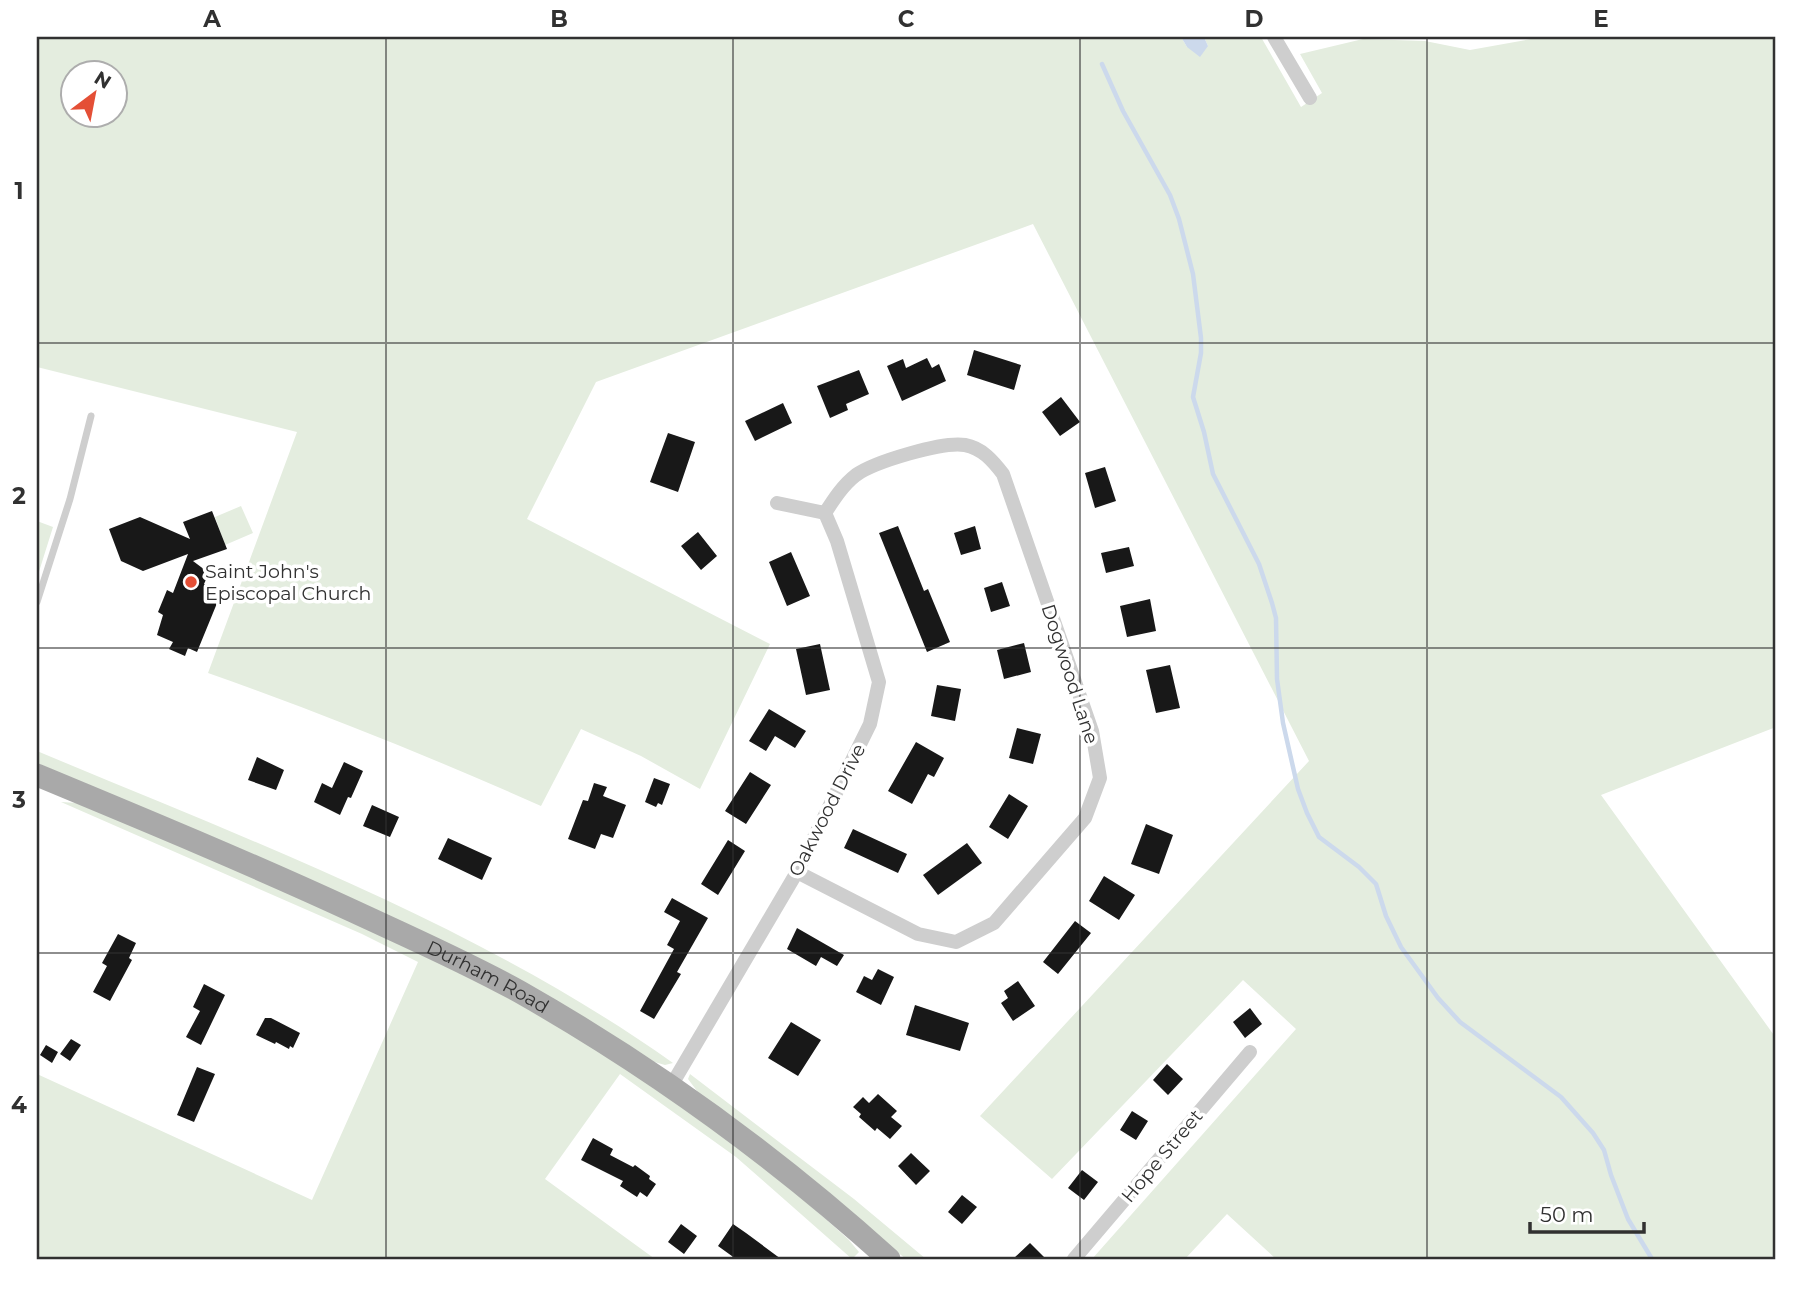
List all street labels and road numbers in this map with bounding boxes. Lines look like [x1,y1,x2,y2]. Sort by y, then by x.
street label: Dogwood Lane [1037,601,1103,747]
street label: Oakwood Drive [784,740,870,880]
street label: Durham Road [423,935,553,1018]
street label: Hope Street [1117,1105,1208,1207]

